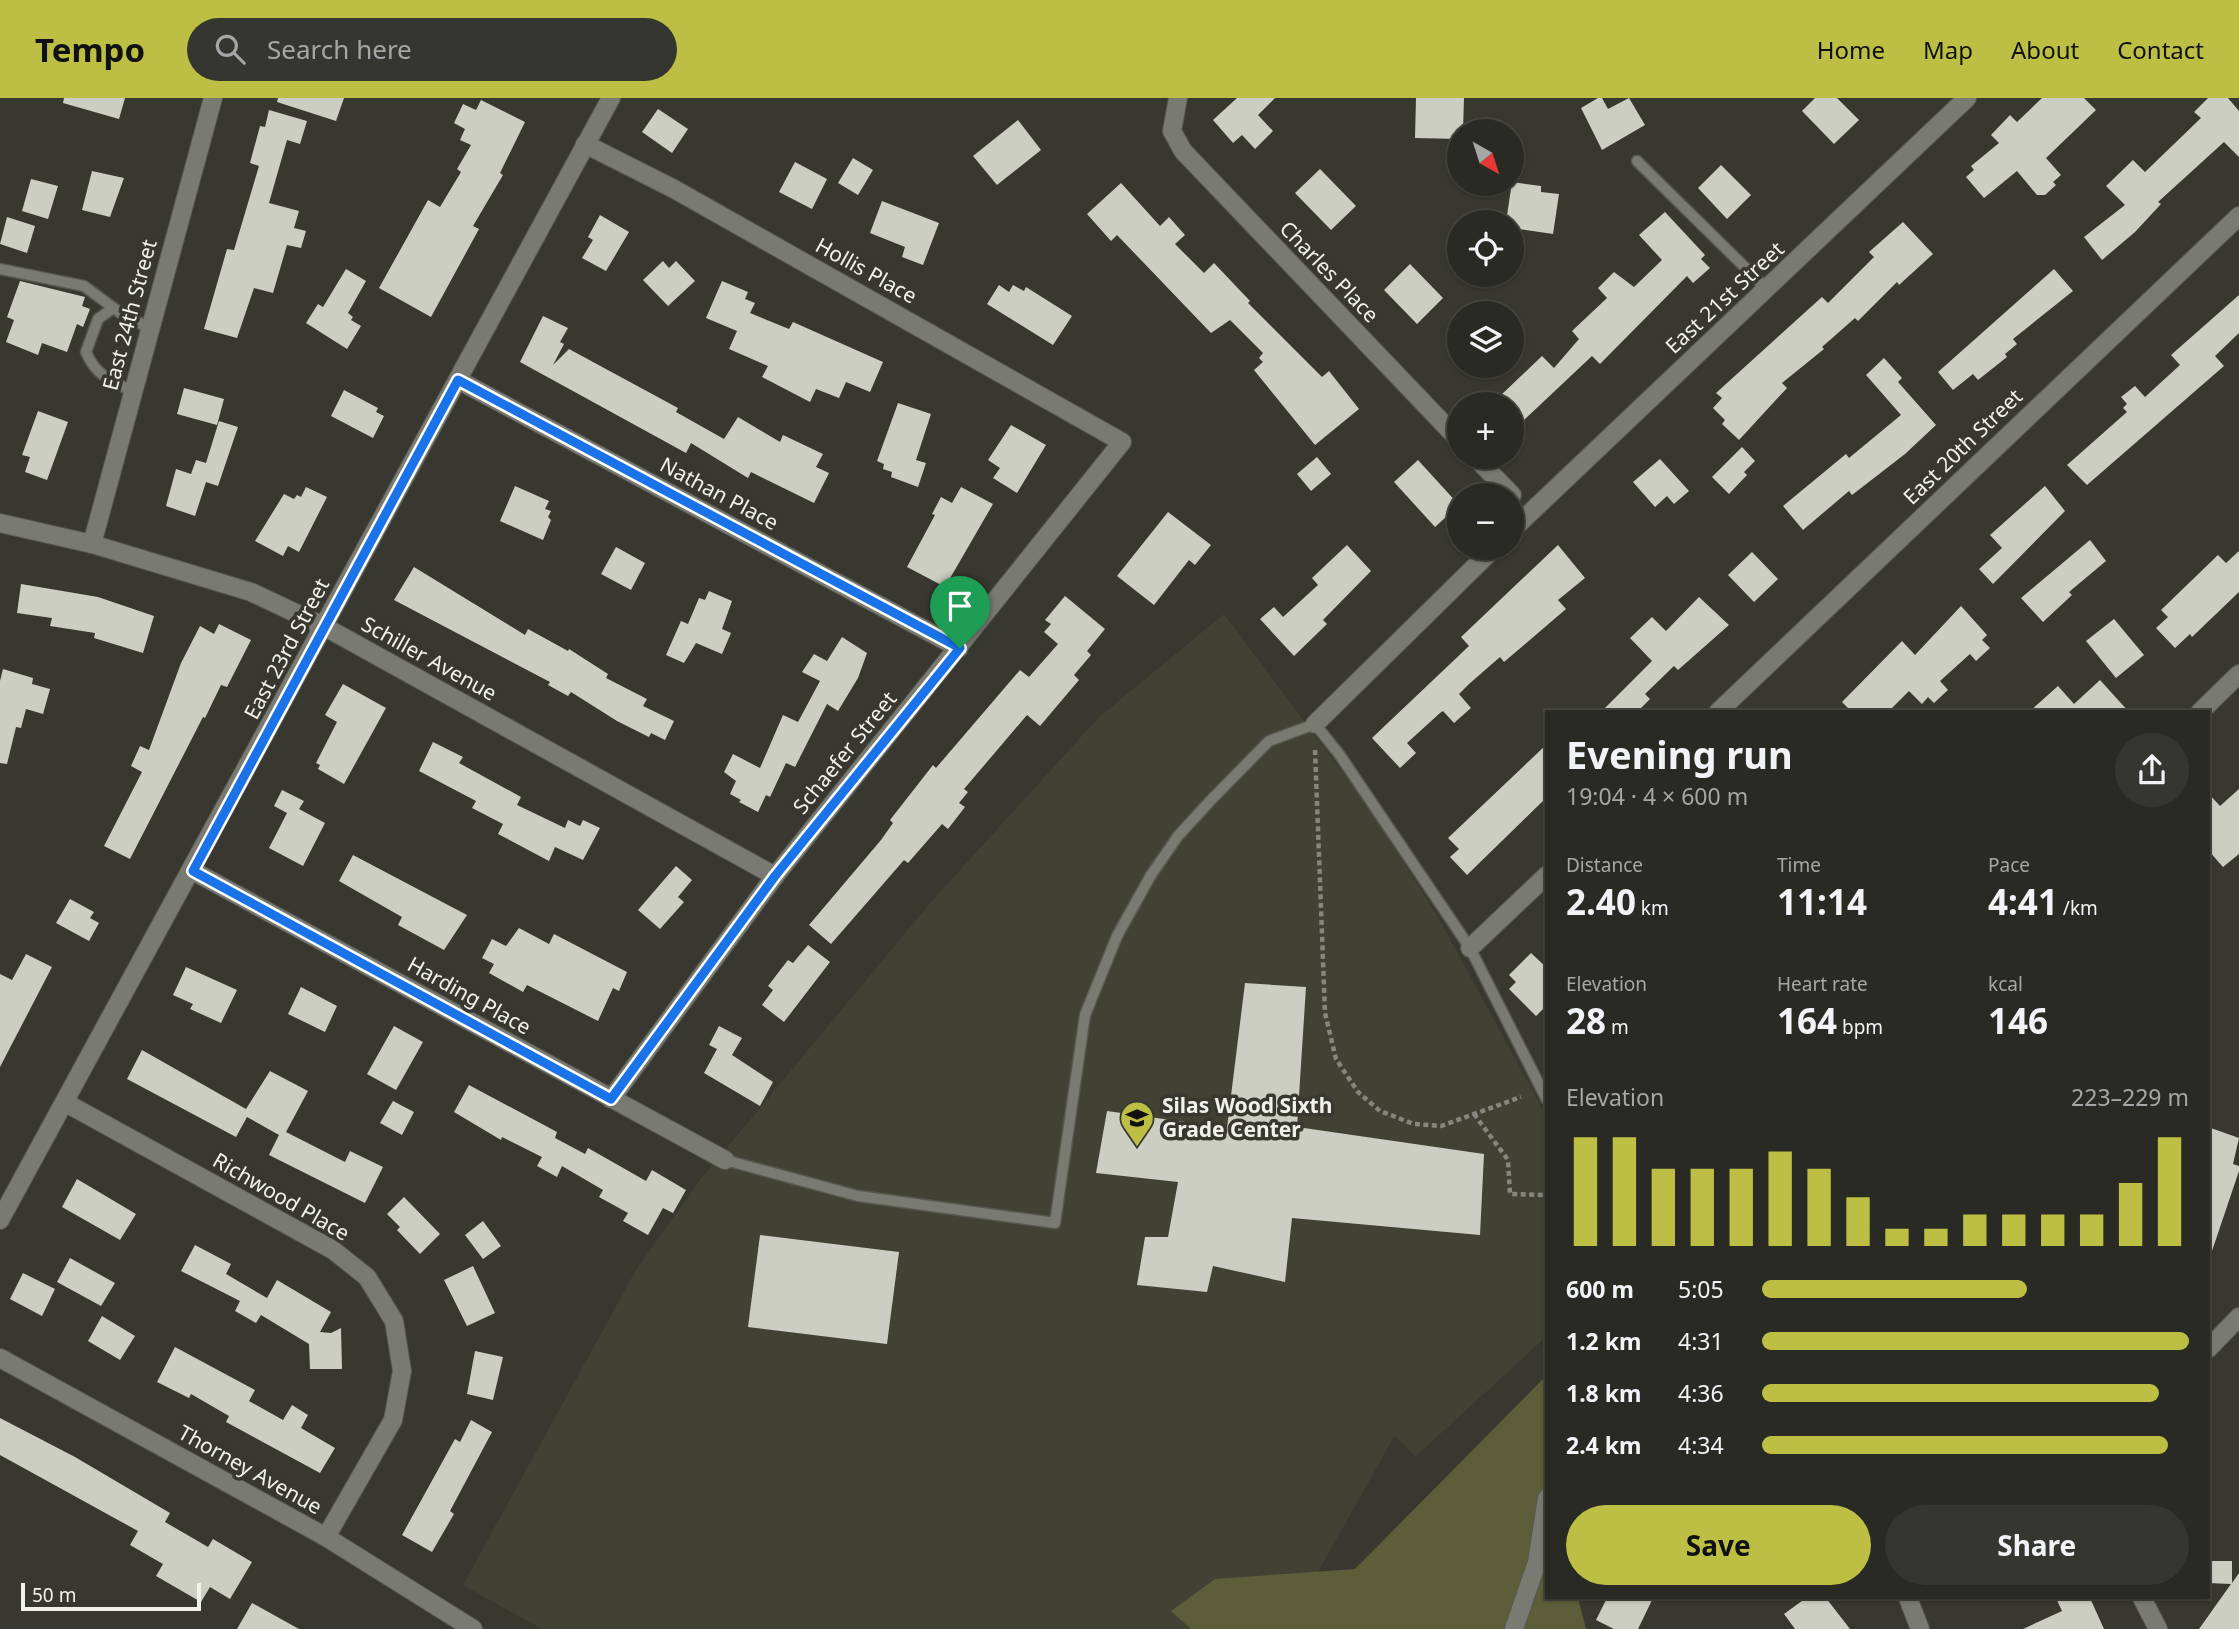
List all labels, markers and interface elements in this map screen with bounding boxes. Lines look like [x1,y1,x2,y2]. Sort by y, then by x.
search box [187,18,677,81]
text: Tempo [35,27,145,72]
icon: search [211,30,249,68]
text: Search here [267,31,412,67]
text: Home [1817,33,1885,66]
text: Map [1923,33,1973,66]
text: About [2011,33,2079,66]
text: Contact [2117,33,2204,66]
north arrow [1447,119,1524,196]
map controls [1447,119,1524,560]
button: locate [1447,210,1524,287]
street label: Charles Place [1274,214,1385,328]
street label: Hollis Place [811,231,922,309]
street label: East 21st Street [1659,235,1790,359]
street label: East 24th Street [95,236,163,393]
button: layers [1447,301,1524,378]
street label: East 20th Street [1897,382,2028,510]
button: + [1447,392,1524,469]
street label: Nathan Place [655,450,784,536]
button: − [1447,483,1524,560]
street label: East 23rd Street [237,573,335,724]
pin [930,576,990,648]
icon: arrive [941,587,979,625]
street label: Schiller Avenue [357,609,502,707]
street label: Schaefer Street [786,685,903,819]
text: Evening run [1566,728,1793,780]
button: share [2115,733,2189,807]
text: 19:04 · 4 × 600 m [1566,780,1748,812]
text: Distance [1566,852,1643,878]
text: Time [1777,852,1821,878]
text: Pace [1988,852,2030,878]
text: 2.40 [1566,878,1636,925]
text: 11:14 [1777,878,1867,925]
text: 4:41 [1988,878,2058,925]
text: km [1636,895,1669,921]
text: /km [2058,895,2098,921]
street label: Harding Place [403,950,536,1041]
text: Elevation [1566,971,1647,997]
text: Heart rate [1777,971,1868,997]
text: kcal [1988,971,2023,997]
text: 28 [1566,997,1606,1044]
text: 164 [1777,997,1837,1044]
text: 146 [1988,997,2048,1044]
text: m [1606,1014,1629,1040]
text: bpm [1837,1014,1883,1040]
text: Elevation [1566,1081,1664,1113]
text: 223–229 m [2071,1081,2189,1113]
place label: Silas Wood Sixth Grade Center [1162,1091,1332,1143]
school or university icon: Silas Wood Sixth Grade Center [1118,1099,1156,1148]
street label: Richwood Place [208,1146,355,1247]
text: 600 m [1566,1273,1634,1305]
text: 5:05 [1678,1273,1724,1305]
text: 1.2 km [1566,1325,1641,1357]
text: 4:31 [1678,1325,1724,1357]
text: 1.8 km [1566,1377,1641,1409]
text: 4:36 [1678,1377,1724,1409]
street label: Thorney Avenue [174,1418,327,1520]
text: 2.4 km [1566,1429,1641,1461]
text: 4:34 [1678,1429,1724,1461]
button: Save [1566,1505,1871,1585]
button: Share [1885,1505,2189,1585]
scale bar [21,1580,201,1612]
text: 50 m [32,1582,76,1608]

